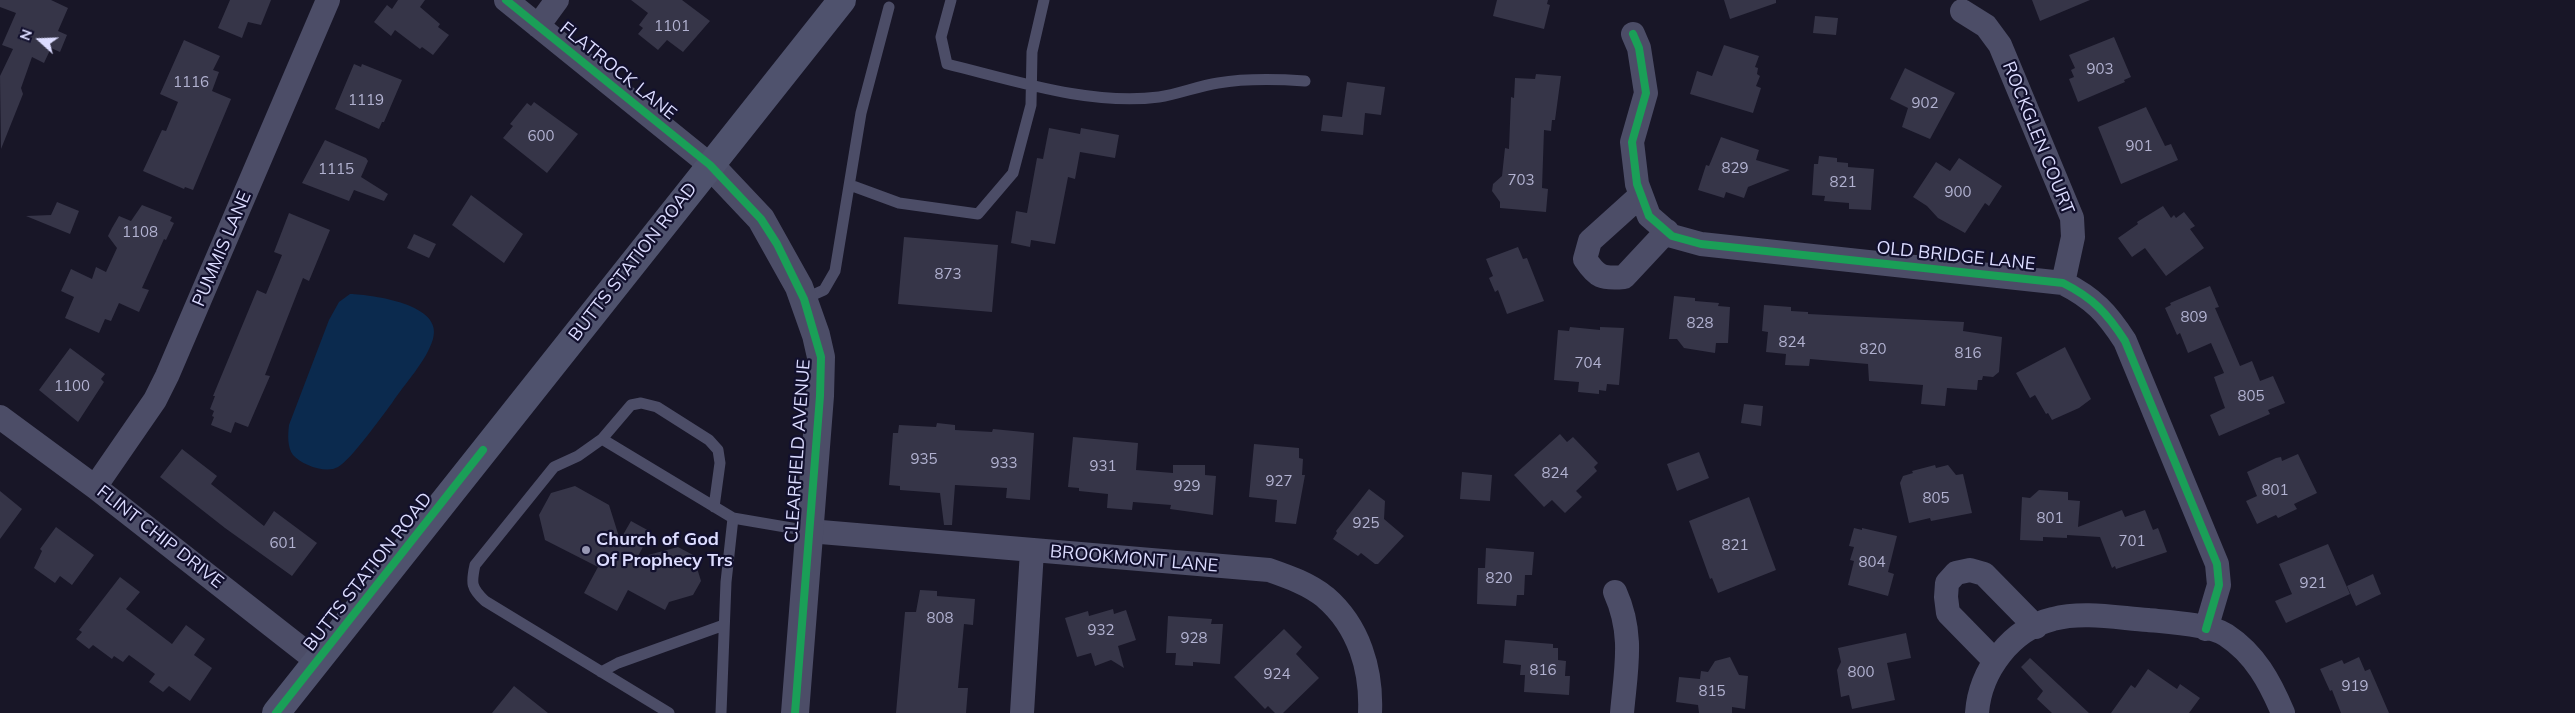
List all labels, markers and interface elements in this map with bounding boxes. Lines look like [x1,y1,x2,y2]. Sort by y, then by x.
north arrow [15,15,65,65]
street label: FLATROCK LANE [555,17,681,125]
house number: 1101 [654,17,690,35]
text: N [16,27,36,43]
street label: ROCKGLEN COURT [1997,58,2079,218]
house number: 903 [2087,60,2113,78]
house number: 1116 [173,73,209,91]
house number: 1119 [348,91,384,109]
house number: 902 [1912,94,1938,112]
house number: 600 [528,127,554,145]
house number: 901 [2126,137,2152,155]
house number: 829 [1722,159,1748,177]
house number: 1115 [318,160,354,178]
house number: 703 [1508,171,1534,189]
house number: 821 [1830,173,1856,191]
street label: BUTTS STATION ROAD [564,178,702,346]
house number: 900 [1945,183,1971,201]
street label: PUMMIS LANE [188,188,256,310]
house number: 1108 [122,223,158,241]
street label: OLD BRIDGE LANE [1875,237,2037,275]
house number: 873 [935,265,961,283]
house number: 809 [2181,308,2207,326]
house number: 828 [1687,314,1713,332]
house number: 824 [1779,333,1805,351]
house number: 820 [1860,340,1886,358]
house number: 816 [1955,344,1981,362]
house number: 704 [1575,354,1601,372]
street label: CLEARFIELD AVENUE [781,358,815,544]
house number: 1100 [54,377,90,395]
house number: 805 [2238,387,2264,405]
house number: 935 [911,450,937,468]
house number: 933 [991,454,1017,472]
house number: 931 [1090,457,1116,475]
house number: 824 [1542,464,1568,482]
house number: 927 [1266,472,1292,490]
house number: 929 [1174,477,1200,495]
street label: FLINT CHIP DRIVE [92,481,228,593]
house number: 801 [2262,481,2288,499]
street label: BUTTS STATION ROAD [299,488,437,656]
house number: 805 [1923,489,1949,507]
house number: 801 [2037,509,2063,527]
house number: 925 [1353,514,1379,532]
place label: Church of God Of Prophecy Trs [596,529,733,572]
house number: 701 [2119,532,2145,550]
house number: 601 [270,534,296,552]
house number: 821 [1722,536,1748,554]
street label: BROOKMONT LANE [1049,541,1219,577]
marker: Church of God Of Prophecy Trs [580,544,592,556]
house number: 804 [1859,553,1885,571]
house number: 820 [1486,569,1512,587]
house number: 921 [2300,574,2326,592]
house number: 808 [927,609,953,627]
house number: 932 [1088,621,1114,639]
house number: 928 [1181,629,1207,647]
house number: 816 [1530,661,1556,679]
house number: 800 [1848,663,1874,681]
house number: 924 [1264,665,1290,683]
house number: 919 [2342,677,2368,695]
house number: 815 [1699,682,1725,700]

